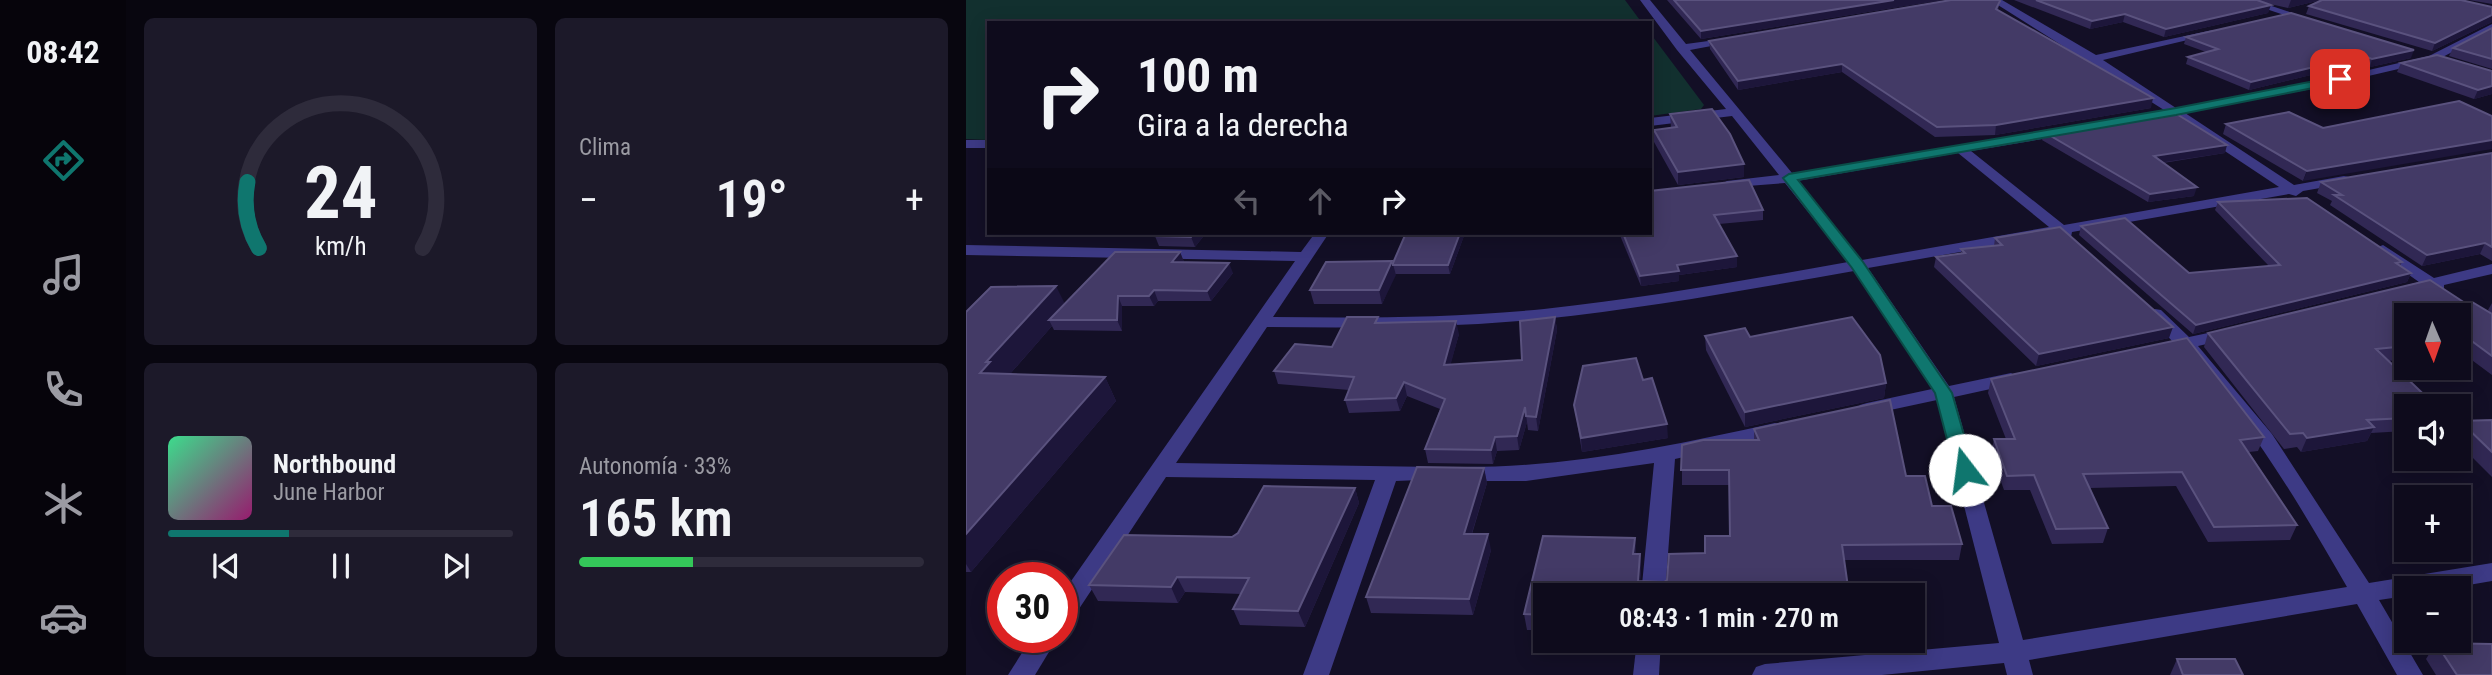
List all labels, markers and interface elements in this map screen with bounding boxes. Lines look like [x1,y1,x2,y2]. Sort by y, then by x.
text: 08:42 [26,33,100,71]
text: 100 m [1137,47,1259,104]
icon: right [1022,49,1113,140]
pin [2310,49,2370,109]
icon: arrive [2321,60,2359,98]
text: Gira a la derecha [1137,106,1349,144]
text: Clima [579,134,631,161]
icon: directions [39,136,88,185]
text: 24 [304,150,377,236]
text: 19° [715,169,788,230]
text: − [579,178,598,222]
text: + [905,178,924,222]
icon: left [1228,182,1266,220]
icon: ahead [1301,182,1339,220]
icon: right [1374,182,1412,220]
text: km/h [315,231,366,260]
icon: music [39,250,88,299]
north arrow [2394,303,2471,380]
map controls [2394,303,2471,653]
icon: phone [39,365,88,414]
button: sound [2394,394,2471,471]
position arrow [1928,433,2002,507]
text: Northbound [273,449,396,479]
text: Autonomía · 33% [579,453,731,480]
icon: climate [39,479,88,528]
text: June Harbor [273,479,385,506]
button: + [2394,485,2471,562]
text: 165 km [579,488,733,549]
icon: previous [207,547,245,585]
icon: pause [322,547,360,585]
icon: next [437,547,475,585]
speed limit sign: 30 [987,562,1078,653]
button: − [2394,576,2471,653]
icon: car [39,593,88,642]
text: 08:43 · 1 min · 270 m [1619,603,1839,633]

